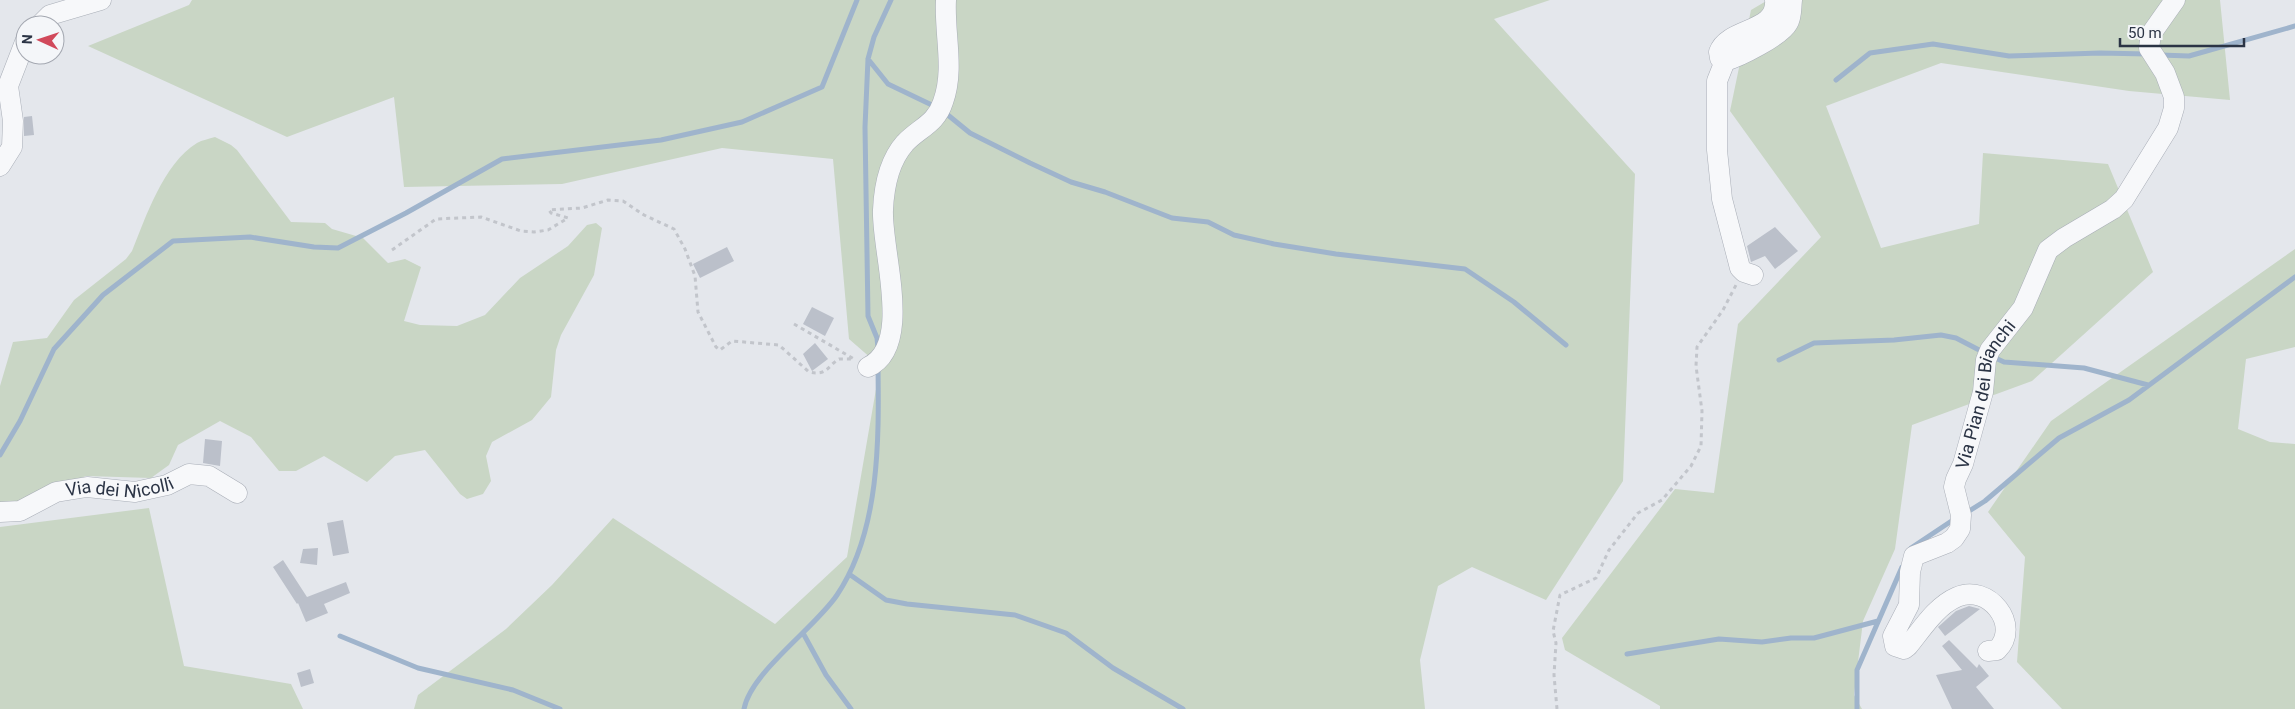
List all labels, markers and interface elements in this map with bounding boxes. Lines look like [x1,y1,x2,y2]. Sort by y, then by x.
north arrow [15,15,65,65]
scale bar [2120,15,2244,47]
text: 50 m [2128,24,2162,42]
text: N [19,34,35,45]
street label: Via Pian dei Bianchi [1951,315,2020,471]
street label: Via dei Nicolli [64,472,177,502]

